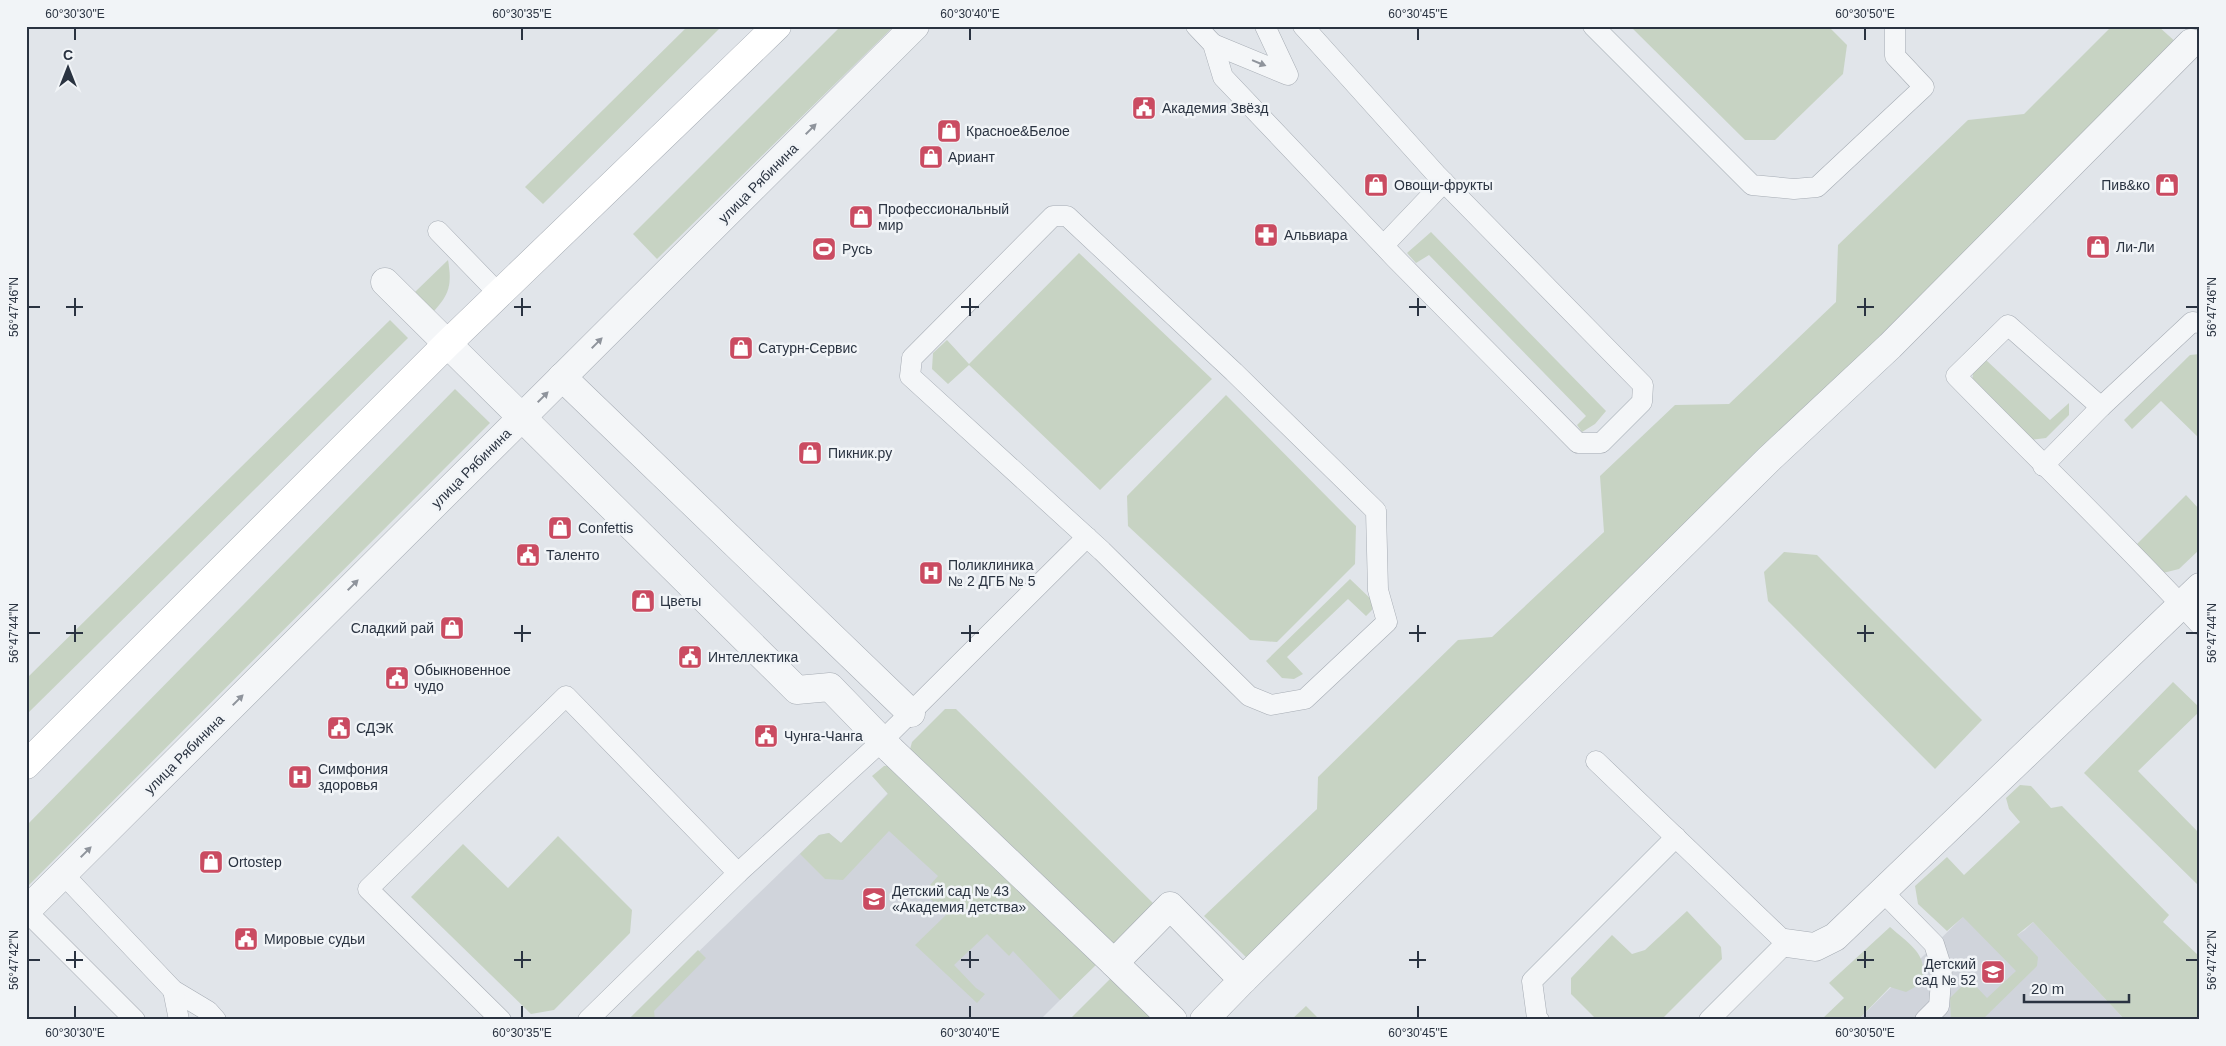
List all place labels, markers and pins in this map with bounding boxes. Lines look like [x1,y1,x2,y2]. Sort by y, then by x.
public building icon: Академия Звёзд [1131,95,1157,121]
place label: Академия Звёзд [1162,100,1268,116]
shop icon: Красное&Белое [936,118,962,144]
place label: Красное&Белое [966,123,1070,139]
shop icon: Ариант [918,144,944,170]
place label: Ариант [948,149,995,165]
shop icon: Овощи-фрукты [1363,172,1389,198]
shop icon: Пив&ко [2154,172,2180,198]
place label: Овощи-фрукты [1394,177,1493,193]
place label: Пив&ко [2101,177,2150,193]
place label: Профессиональный мир [878,201,1009,233]
shop icon: Профессиональный мир [848,204,874,230]
pharmacy icon: Альвиара [1253,222,1279,248]
place label: Альвиара [1284,227,1348,243]
shop icon: Ли-Ли [2085,234,2111,260]
sports icon: Русь [811,236,837,262]
place label: Ли-Ли [2116,239,2155,255]
place label: Русь [842,241,872,257]
shop icon: Сатурн-Сервис [728,335,754,361]
place label: Сатурн-Сервис [758,340,857,356]
shop icon: Пикник.ру [797,440,823,466]
place label: Пикник.ру [828,445,892,461]
shop icon: Confettis [547,515,573,541]
place label: Confettis [578,520,633,536]
public building icon: Таленто [515,542,541,568]
place label: Таленто [546,547,600,563]
place label: Поликлиника № 2 ДГБ № 5 [948,557,1036,589]
hospital icon: Поликлиника № 2 ДГБ № 5 [918,560,944,586]
shop icon: Цветы [630,588,656,614]
place label: Цветы [660,593,701,609]
shop icon: Сладкий рай [439,615,465,641]
place label: Сладкий рай [351,620,434,636]
public building icon: Интеллектика [677,644,703,670]
place label: Интеллектика [708,649,798,665]
place label: Обыкновенное чудо [414,662,511,694]
public building icon: Обыкновенное чудо [384,665,410,691]
public building icon: СДЭК [326,715,352,741]
place label: СДЭК [356,720,394,736]
public building icon: Чунга-Чанга [753,723,779,749]
place label: Чунга-Чанга [784,728,863,744]
place label: Симфония здоровья [318,761,388,793]
hospital icon: Симфония здоровья [287,764,313,790]
shop icon: Ortostep [198,849,224,875]
place label: Ortostep [228,854,282,870]
place label: Детский сад № 43 «Академия детства» [892,883,1026,915]
school or university icon: Детский сад № 43 «Академия детства» [861,886,887,912]
public building icon: Мировые судьи [233,926,259,952]
place label: Мировые судьи [264,931,365,947]
place label: Детский сад № 52 [1915,956,1976,988]
school or university icon: Детский сад № 52 [1980,959,2006,985]

